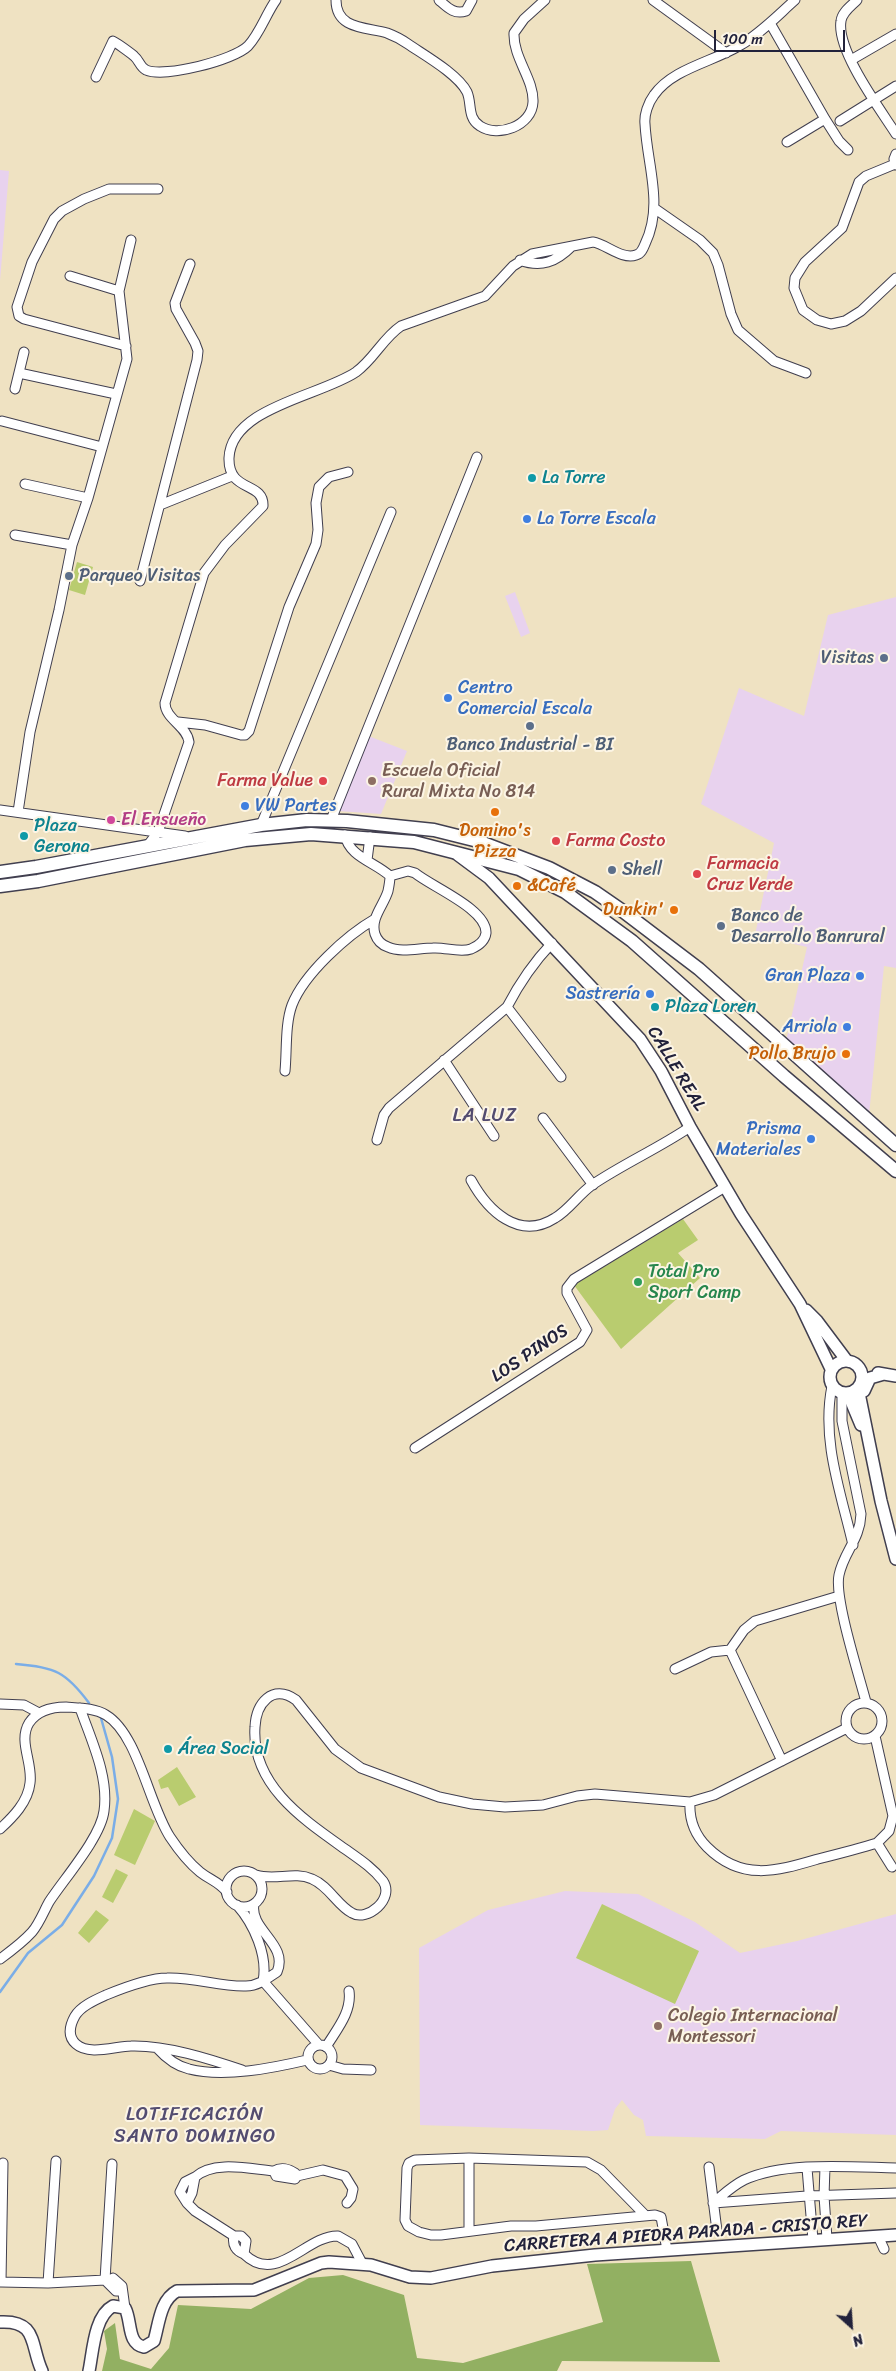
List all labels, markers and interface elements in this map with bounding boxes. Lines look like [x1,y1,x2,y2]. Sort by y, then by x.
scale bar [716,20,847,52]
text: 100 m [722,26,763,52]
place label: La Torre [542,467,606,489]
marker: La Torre [526,472,538,484]
place label: La Torre Escala [537,508,656,530]
marker: La Torre Escala [521,513,533,525]
place label: Parqueo Visitas [79,565,200,587]
marker: Parqueo Visitas [63,570,75,582]
place label: Visitas [821,647,874,669]
marker: Visitas [878,652,890,664]
place label: Centro Comercial Escala [458,677,592,720]
marker: Centro Comercial Escala [442,692,454,704]
marker: Banco Industrial - BI [524,720,536,732]
place label: Banco Industrial - BI [447,734,613,756]
place label: Escuela Oficial Rural Mixta No 814 [382,760,535,802]
place label: Farma Value [217,770,313,792]
marker: Farma Value [317,775,329,787]
marker: Escuela Oficial Rural Mixta No 814 [366,775,378,787]
place label: VW Partes [255,795,336,817]
marker: VW Partes [239,800,251,812]
marker: Domino's Pizza [489,806,501,818]
place label: El Ensueño [121,809,206,831]
marker: El Ensueño [105,814,117,826]
place label: Plaza Gerona [34,815,90,858]
place label: Domino's Pizza [459,820,531,862]
marker: Plaza Gerona [18,830,30,842]
place label: Farma Costo [566,830,665,852]
marker: Farma Costo [550,835,562,847]
place label: Farmacia Cruz Verde [707,853,793,896]
place label: Shell [622,859,662,881]
marker: Shell [606,864,618,876]
marker: Farmacia Cruz Verde [691,868,703,880]
place label: &Café [527,875,576,897]
marker: &Café [511,880,523,892]
place label: Dunkin' [603,899,664,921]
marker: Dunkin' [668,904,680,916]
place label: Banco de Desarrollo Banrural [731,905,885,948]
marker: Banco de Desarrollo Banrural [715,920,727,932]
place label: Gran Plaza [765,965,850,987]
marker: Gran Plaza [854,970,866,982]
place label: Sastrería [565,983,640,1005]
marker: Sastrería [644,988,656,1000]
place label: Plaza Loren [665,996,756,1018]
marker: Plaza Loren [649,1001,661,1013]
place label: Arriola [782,1016,837,1038]
marker: Arriola [841,1021,853,1033]
street label: CALLE REAL [642,1023,710,1115]
place label: Pollo Brujo [748,1043,836,1065]
marker: Pollo Brujo [840,1048,852,1060]
district label: LA LUZ [452,1105,518,1127]
place label: Prisma Materiales [716,1118,801,1160]
marker: Prisma Materiales [805,1133,817,1145]
place label: Total Pro Sport Camp [648,1261,741,1304]
marker: Total Pro Sport Camp [632,1276,644,1288]
street label: LOS PINOS [488,1320,572,1388]
place label: Área Social [178,1738,269,1760]
marker: Área Social [162,1743,174,1755]
place label: Colegio Internacional Montessori [668,2005,838,2048]
marker: Colegio Internacional Montessori [652,2020,664,2032]
district label: LOTIFICACIÓN SANTO DOMINGO [113,2104,277,2148]
street label: CARRETERA A PIEDRA PARADA - CRISTO REY [503,2211,869,2257]
north arrow [826,2301,876,2351]
text: N [848,2327,868,2353]

